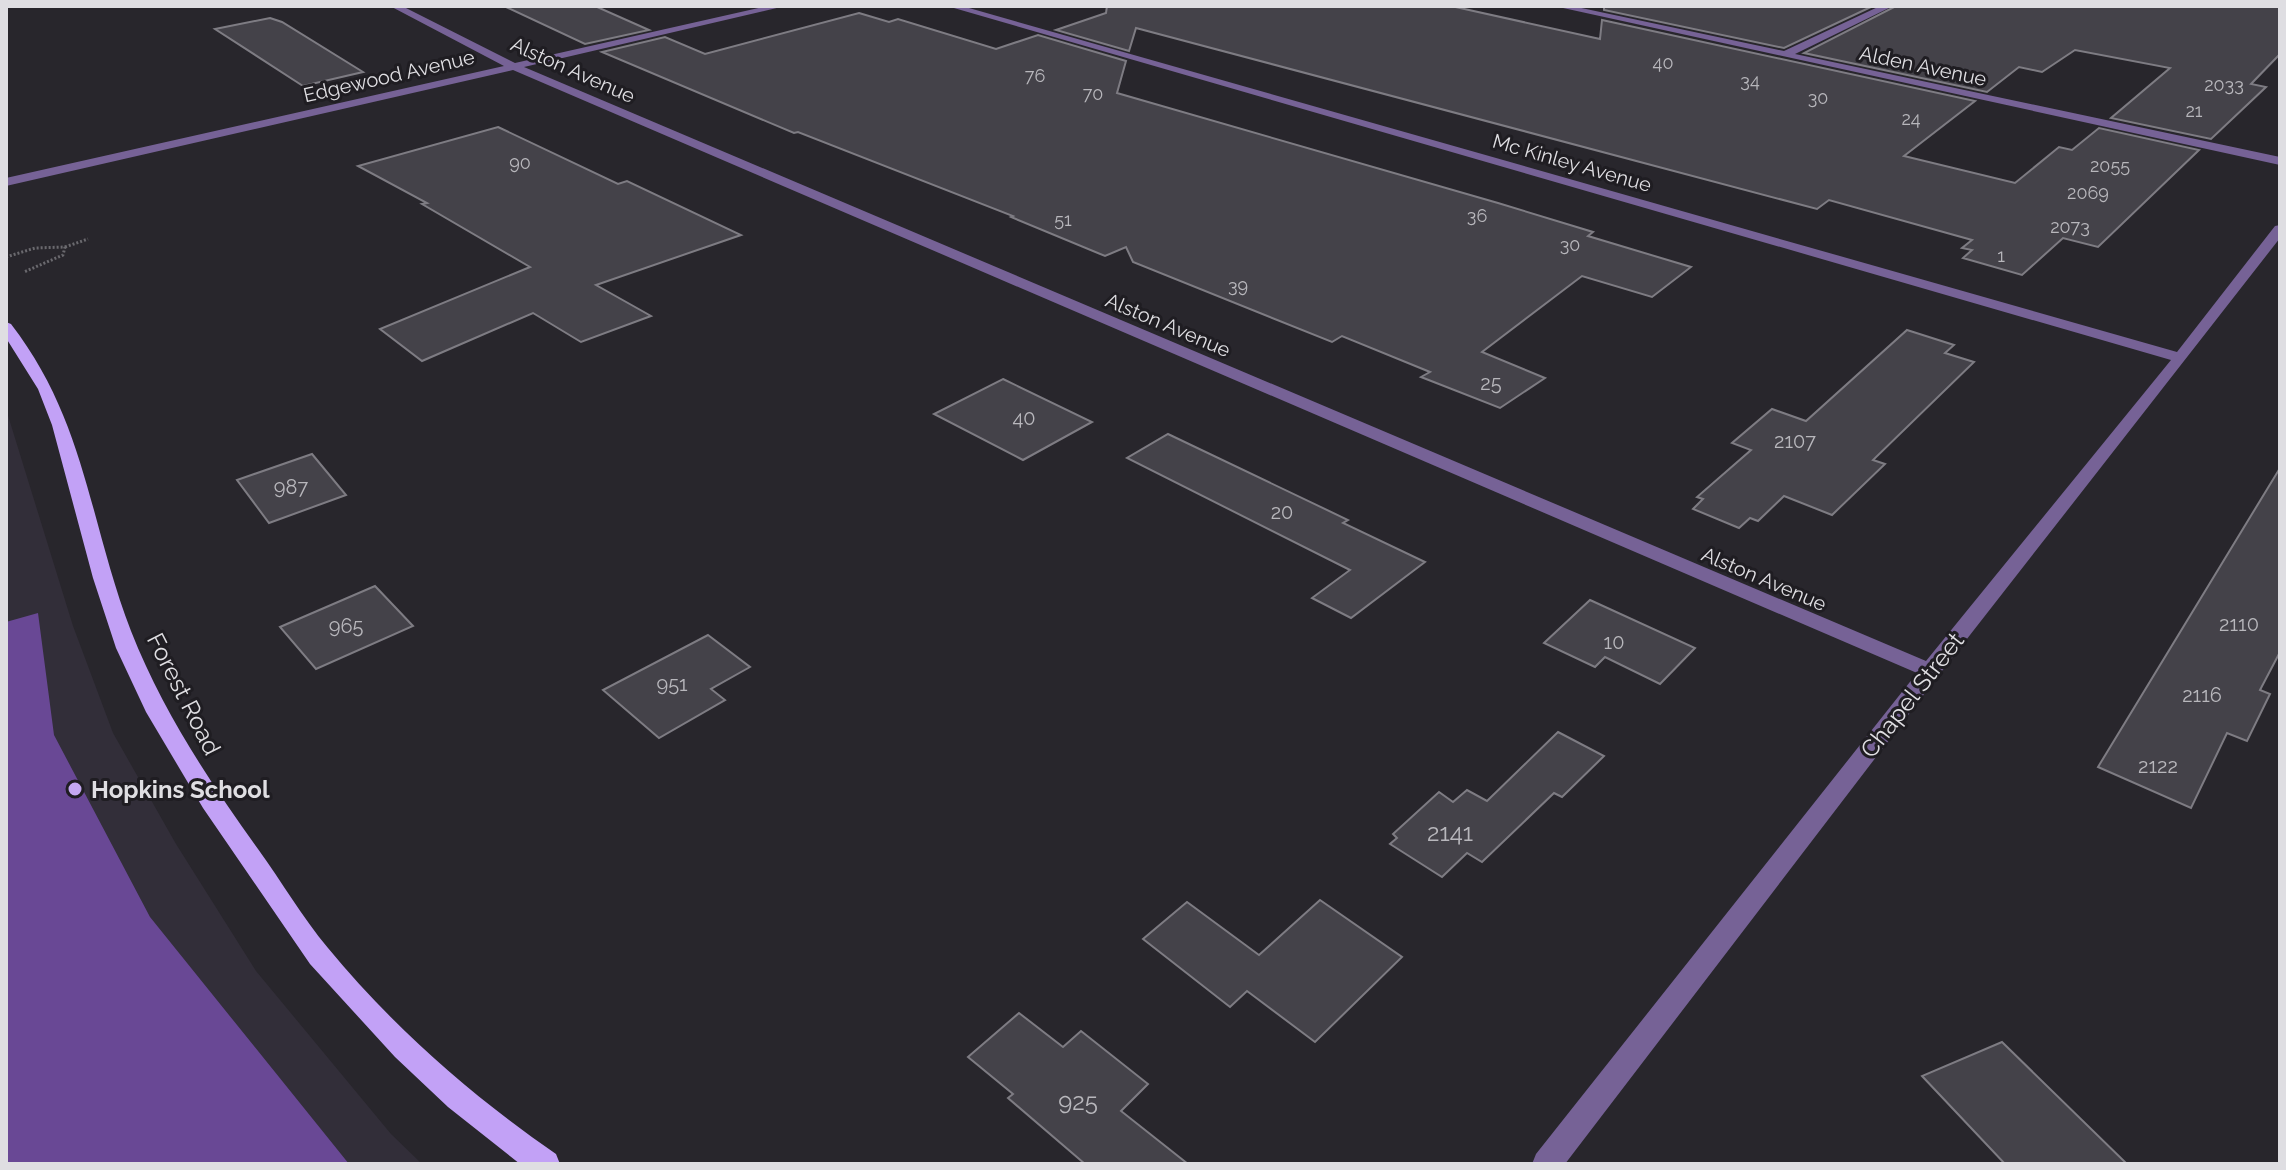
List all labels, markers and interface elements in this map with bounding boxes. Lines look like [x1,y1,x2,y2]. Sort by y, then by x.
street label: Alston Avenue [507,32,639,108]
street label: Alden Avenue [1857,41,1989,91]
street label: Edgewood Avenue [301,45,477,107]
house number: 40 [1653,52,1673,73]
house number: 76 [1025,65,1045,86]
house number: 34 [1740,70,1760,91]
house number: 2033 [2204,74,2244,95]
house number: 70 [1083,83,1103,104]
house number: 30 [1808,87,1828,108]
house number: 21 [2185,100,2203,121]
house number: 24 [1901,108,1921,129]
street label: Mc Kinley Avenue [1490,129,1654,197]
house number: 90 [509,152,531,173]
house number: 2055 [2090,155,2130,176]
house number: 2069 [2067,182,2109,203]
house number: 36 [1467,205,1487,226]
house number: 51 [1054,209,1072,230]
house number: 2073 [2050,216,2090,237]
house number: 30 [1560,234,1580,255]
house number: 1 [1997,245,2005,266]
house number: 39 [1228,275,1248,296]
street label: Alston Avenue [1102,288,1234,362]
house number: 25 [1480,371,1502,395]
house number: 40 [1012,406,1036,430]
house number: 2107 [1774,429,1816,453]
house number: 987 [274,475,308,499]
house number: 20 [1271,500,1293,524]
street label: Alston Avenue [1698,542,1830,616]
house number: 2110 [2219,612,2259,636]
house number: 965 [329,614,363,638]
street label: Chapel Street [1854,627,1970,763]
street label: Forest Road [141,628,227,760]
house number: 10 [1604,630,1624,654]
house number: 951 [656,672,688,696]
house number: 2116 [2182,683,2222,707]
house number: 2122 [2138,754,2178,778]
place label: Hopkins School [91,775,270,804]
marker: Hopkins School [66,780,84,798]
house number: 2141 [1427,818,1473,847]
house number: 925 [1058,1087,1098,1116]

